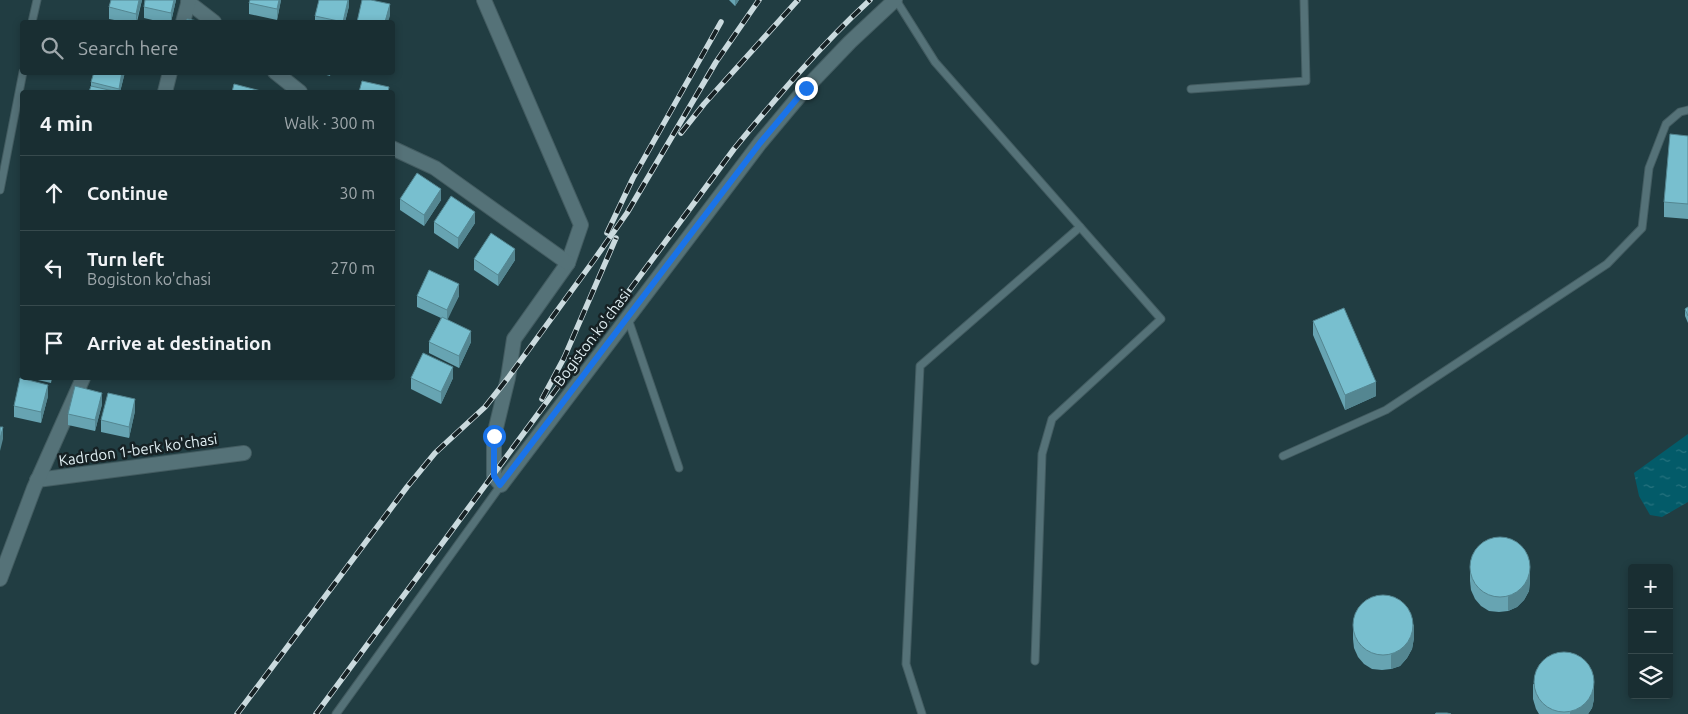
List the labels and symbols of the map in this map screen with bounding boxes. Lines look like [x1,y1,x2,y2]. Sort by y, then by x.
route end [795,77,818,100]
street label: Bogiston ko'chasi [550,286,633,389]
route start [483,425,506,448]
street label: Kadrdon 1-berk ko'chasi [57,430,218,469]

